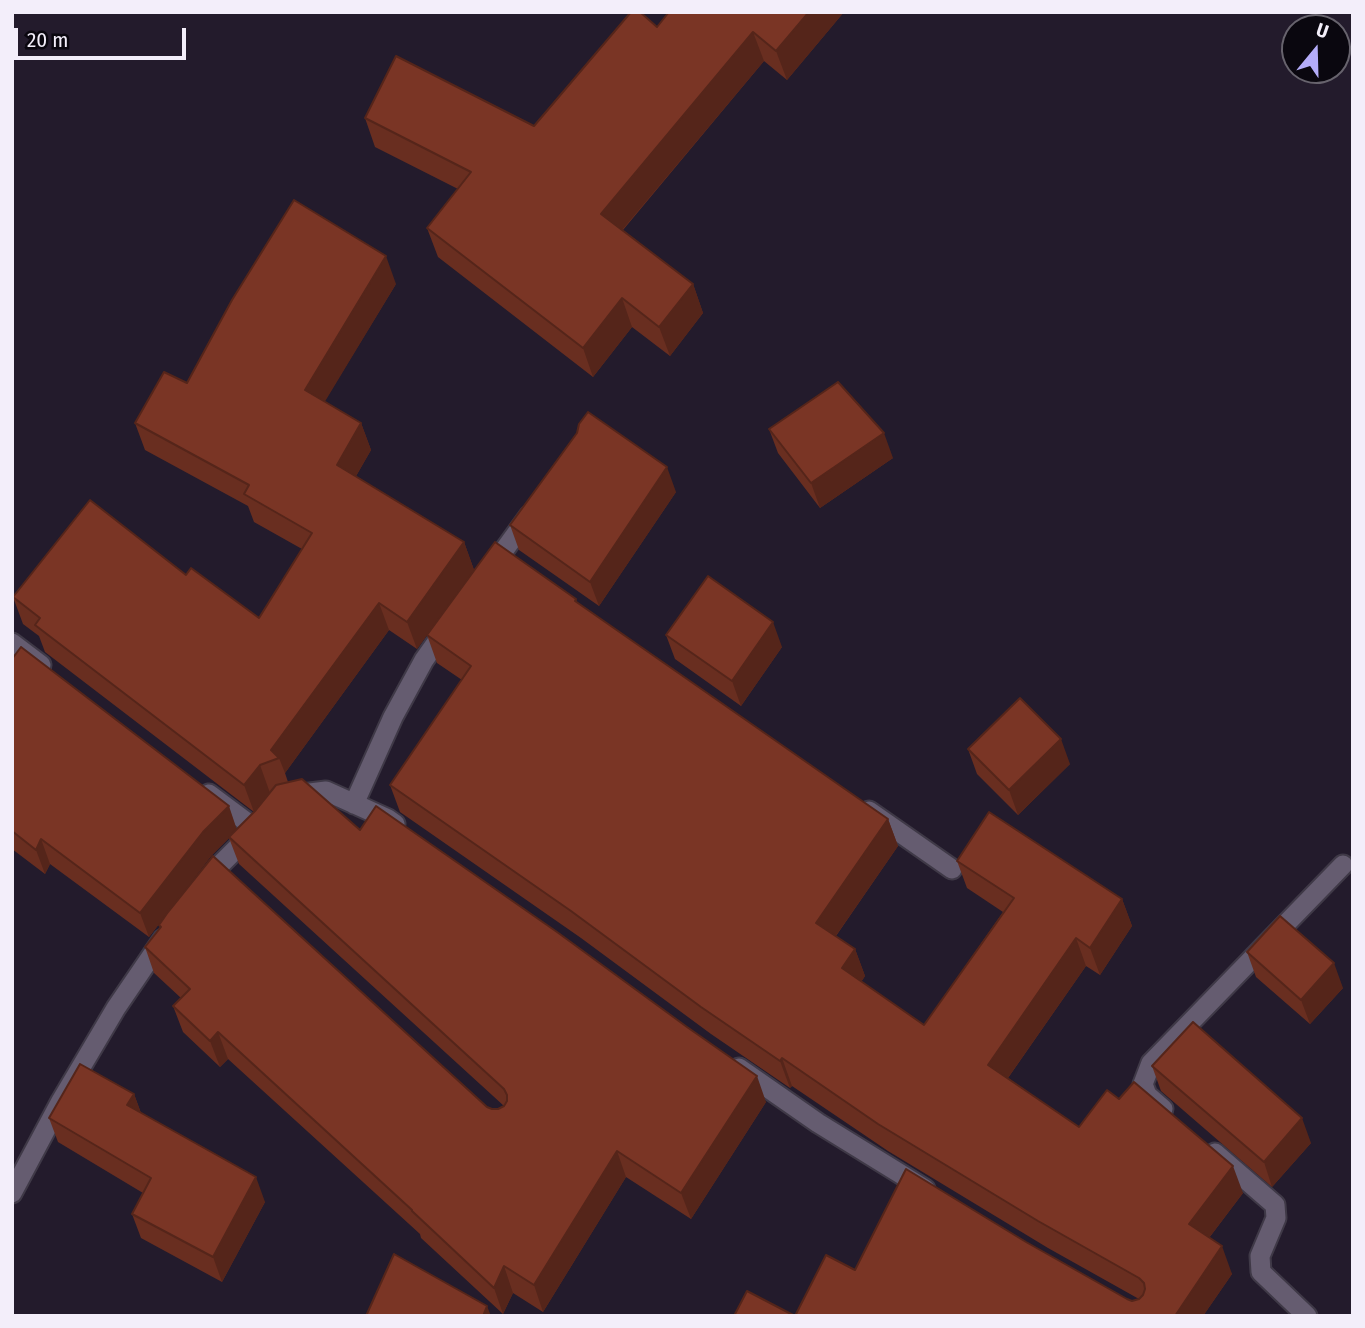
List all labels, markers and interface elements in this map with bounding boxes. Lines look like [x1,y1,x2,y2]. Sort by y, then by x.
scale bar [18,14,189,58]
north arrow [1281,14,1351,84]
text: U [1313,18,1331,43]
text: 20 m [27,27,68,53]

